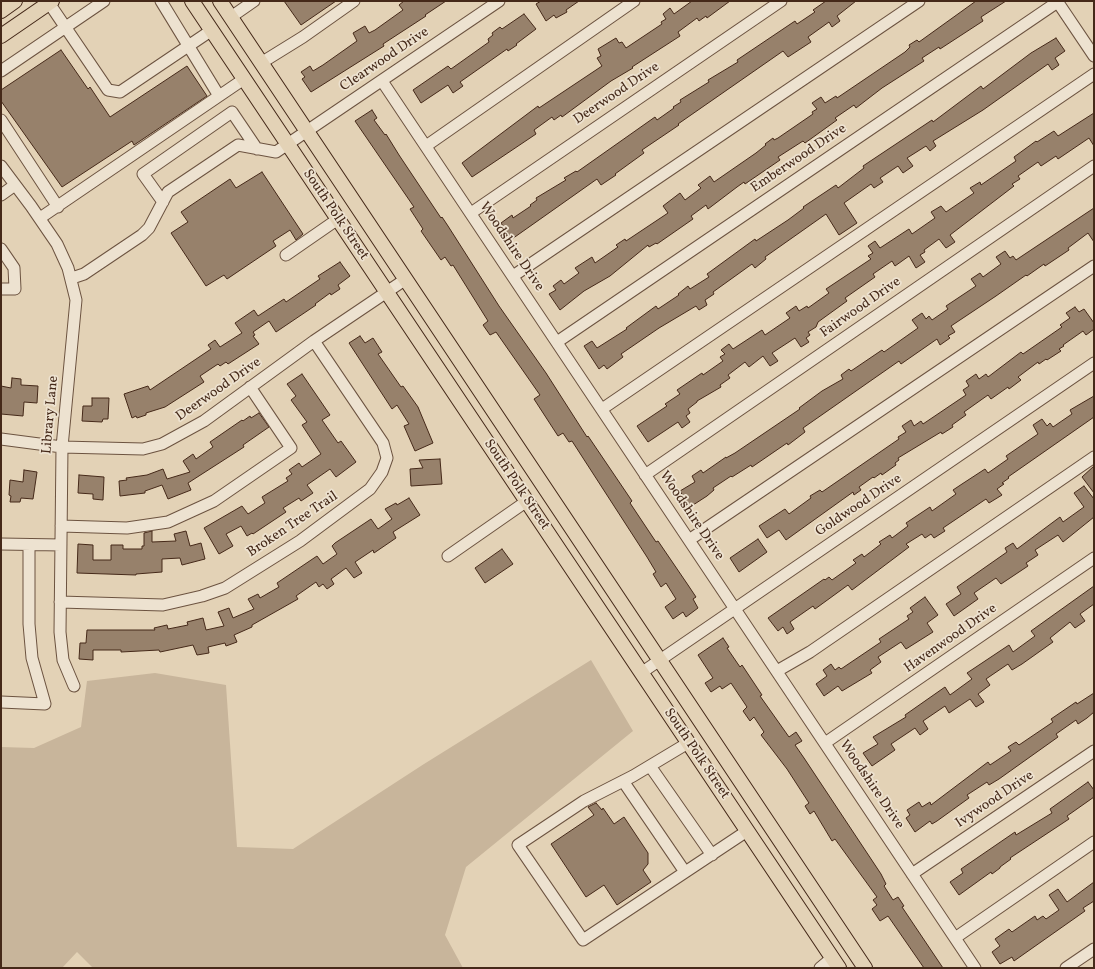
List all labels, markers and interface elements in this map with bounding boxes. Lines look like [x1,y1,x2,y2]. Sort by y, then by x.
street label: Clearwood Drive [337,24,433,96]
street label: Deerwood Drive [571,59,663,129]
street label: Emberwood Drive [748,121,850,197]
street label: South Polk Street [299,167,371,263]
street label: Woodshire Drive [475,199,547,295]
street label: Fairwood Drive [817,274,905,342]
street label: Deerwood Drive [173,354,265,426]
street label: Library Lane [39,375,63,455]
street label: South Polk Street [480,437,552,533]
street label: Woodshire Drive [655,468,727,564]
street label: Goldwood Drive [813,471,905,541]
street label: Broken Tree Trail [245,489,341,561]
street label: Havenwood Drive [901,601,1001,677]
street label: South Polk Street [660,706,732,802]
street label: Woodshire Drive [835,737,907,833]
street label: Ivywood Drive [953,768,1037,832]

